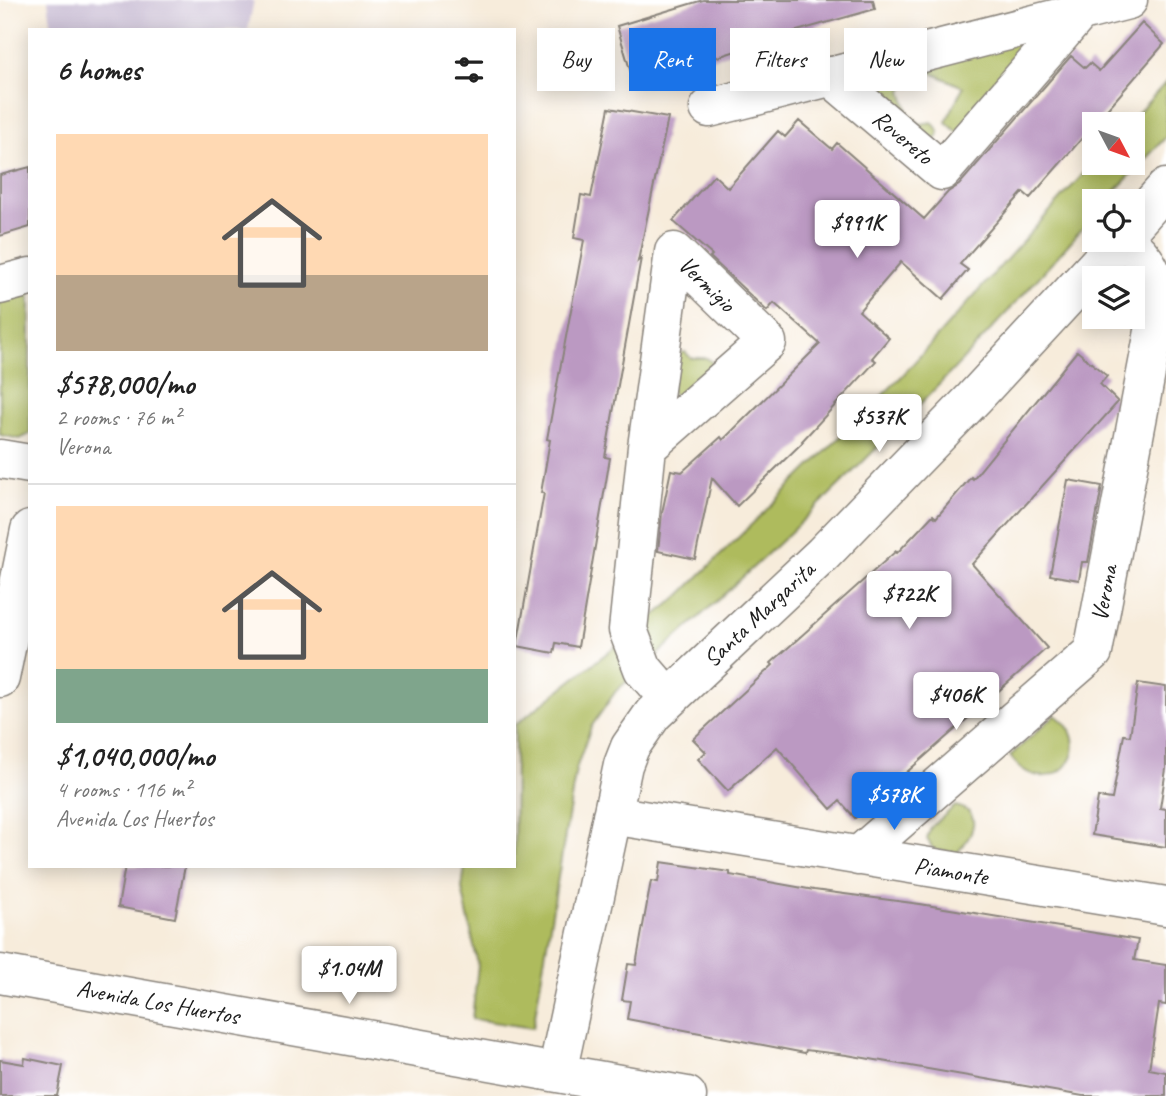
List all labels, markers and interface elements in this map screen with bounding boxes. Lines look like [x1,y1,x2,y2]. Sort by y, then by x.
chip: Buy [537,28,615,91]
chip: Rent [629,28,716,91]
chip: Filters [730,28,830,91]
chip: New [844,28,927,91]
text: 6 homes [56,51,141,89]
icon: filters [450,51,488,89]
street label: Rovereto [867,103,941,172]
north arrow [1082,112,1144,175]
map controls [1082,112,1145,329]
icon: home [209,180,335,306]
button: locate [1082,189,1145,252]
pin: $991K [808,201,906,260]
text: $991K [831,208,883,237]
street label: Vermigio [672,250,743,320]
button: layers [1082,266,1145,329]
text: $578,000/mo [56,365,194,403]
pin: $537K [830,394,928,454]
text: $537K [853,402,905,431]
text: 2 rooms · 76 m² [56,403,180,432]
text: Verona [56,432,110,461]
icon: home [209,552,335,678]
street label: Santa Margarita [697,553,823,673]
street label: Verona [1084,560,1125,624]
pin: $722K [860,572,958,631]
text: $722K [883,579,936,608]
pin: $406K [907,672,1005,732]
text: $406K [929,680,983,709]
text: $1,040,000/mo [56,737,214,775]
pin: $578K [845,772,943,832]
text: 4 rooms · 116 m² [56,775,191,804]
text: $578K [868,780,920,809]
text: Avenida Los Huertos [56,804,213,833]
street label: Piamonte [912,850,992,892]
pin: $1.04M [292,946,406,1006]
text: $1.04M [318,954,380,983]
street label: Avenida Los Huertos [75,973,244,1032]

